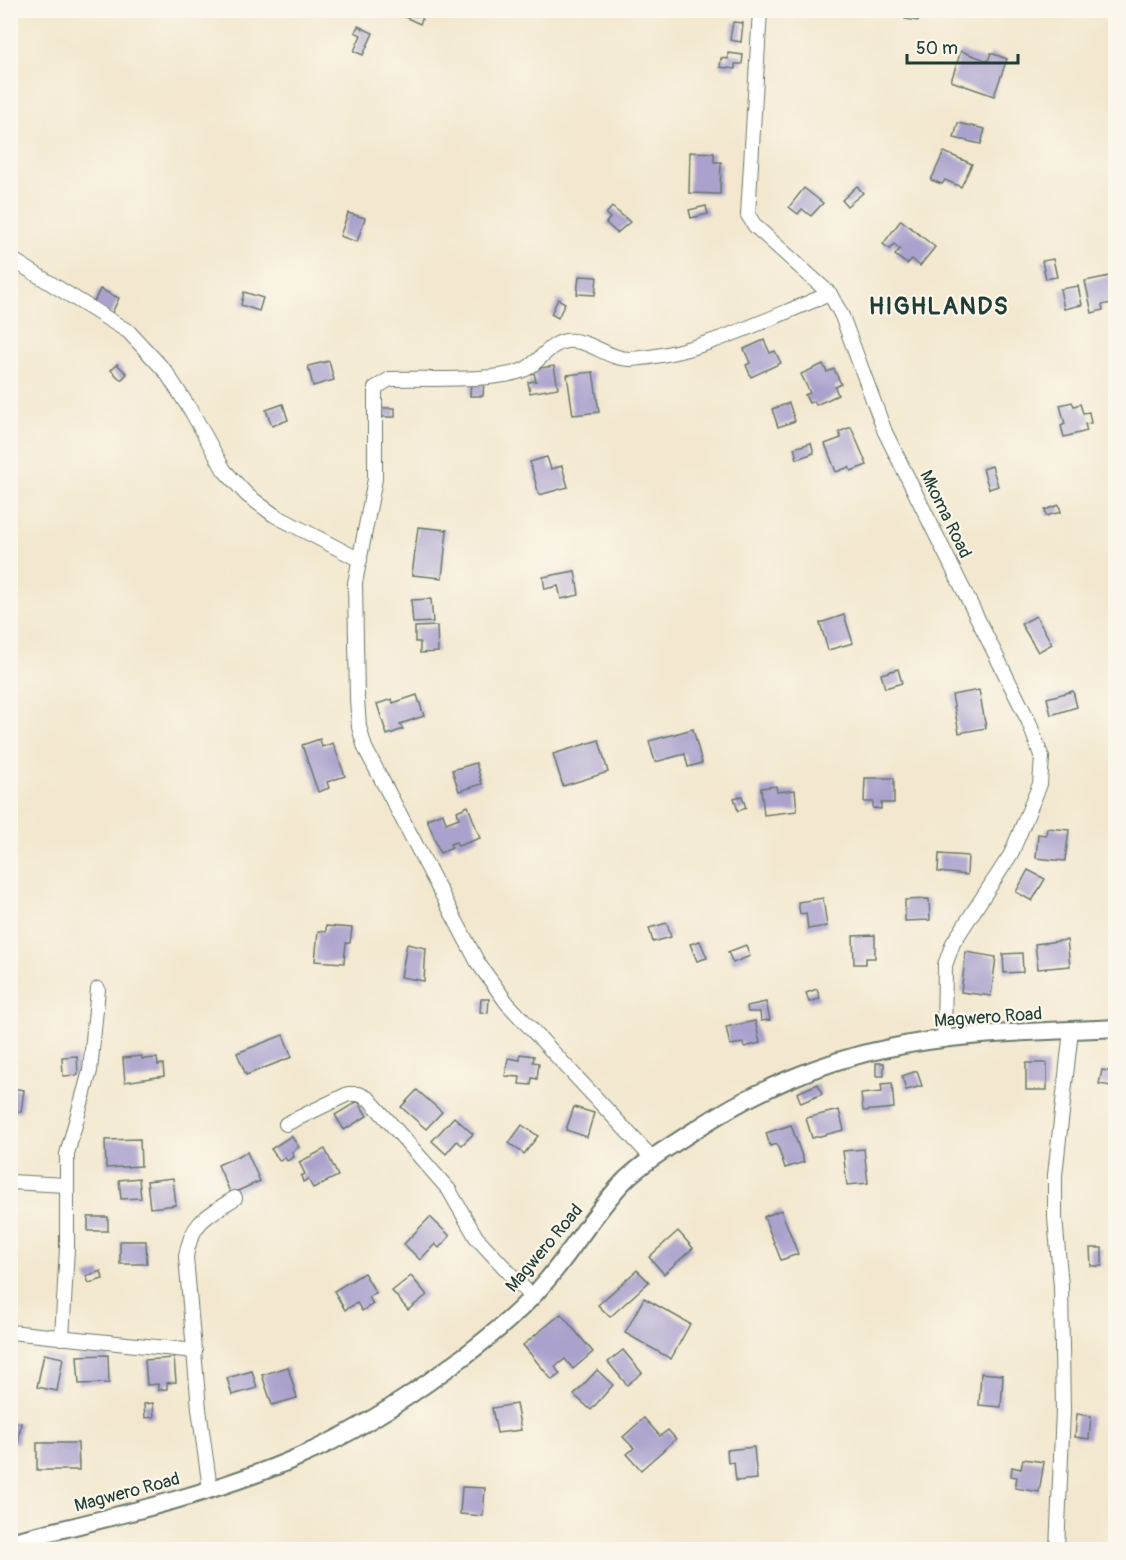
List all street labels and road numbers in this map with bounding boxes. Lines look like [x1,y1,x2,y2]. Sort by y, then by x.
street label: Mkoma Road [914,466,977,562]
street label: Magwero Road [933,1002,1043,1033]
street label: Magwero Road [501,1199,588,1297]
street label: Magwero Road [72,1467,182,1518]

